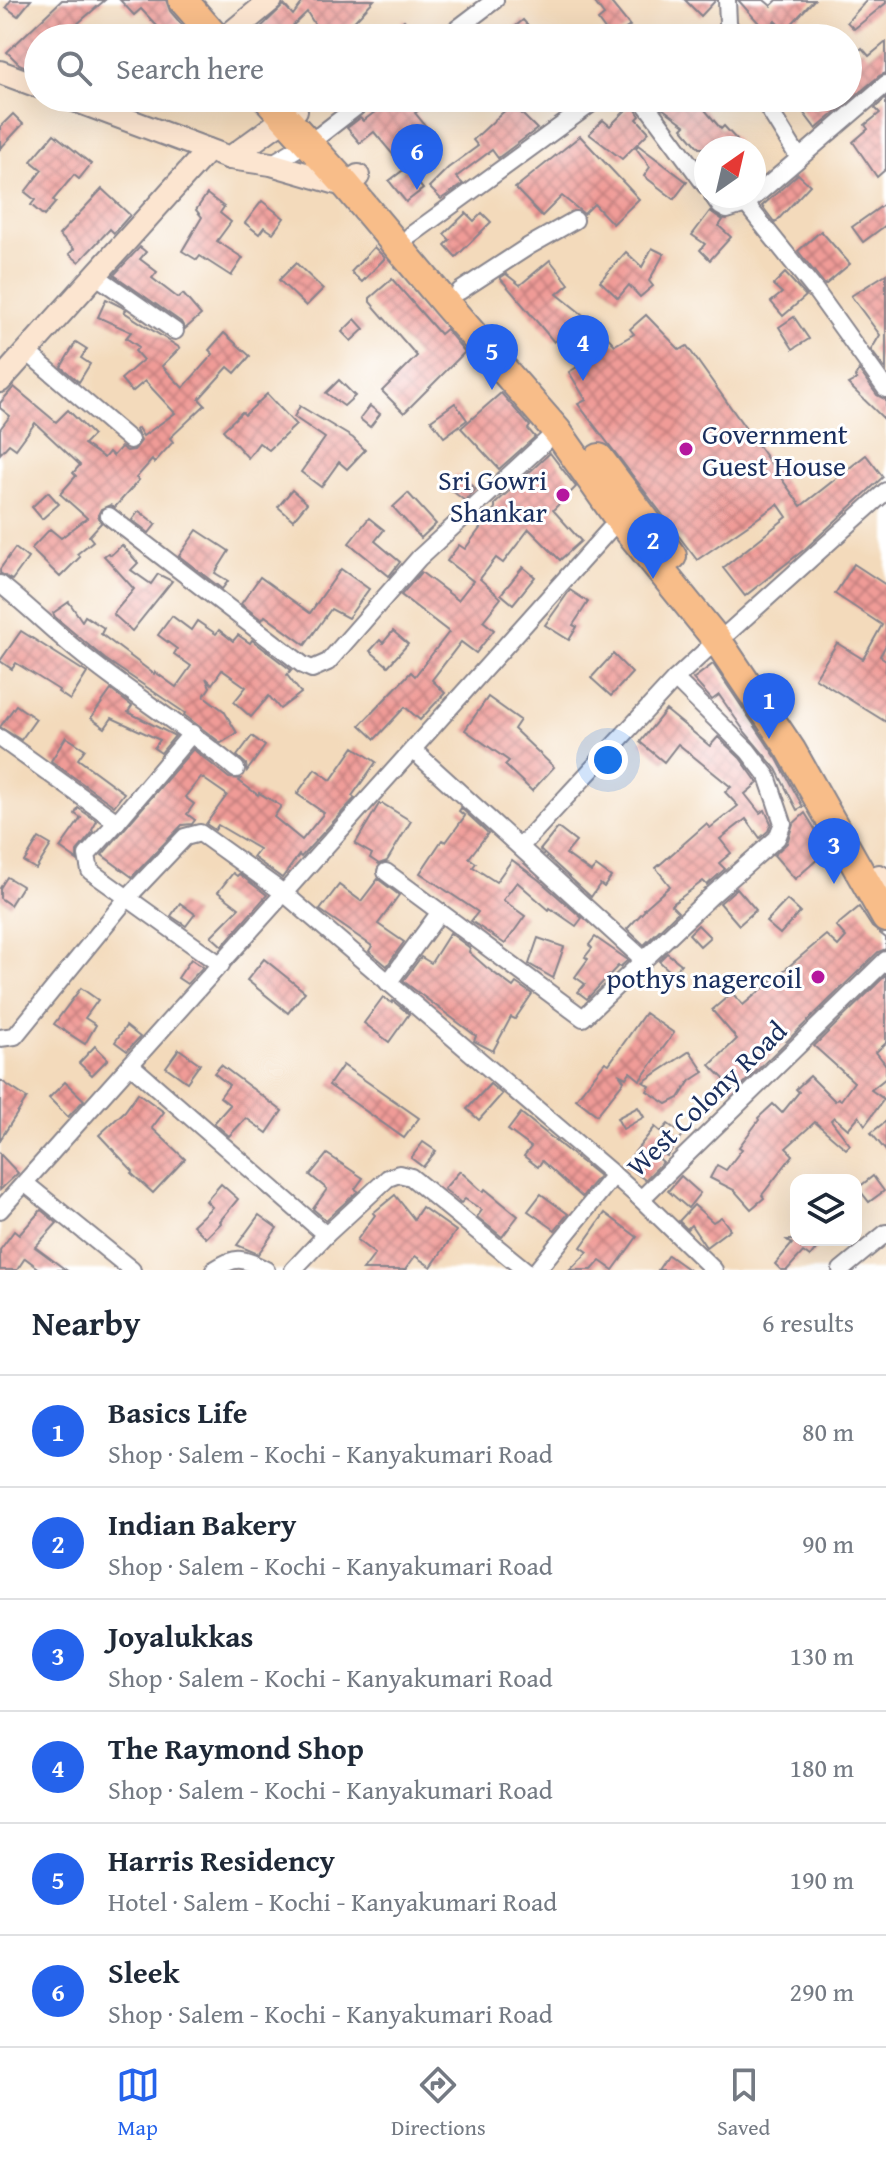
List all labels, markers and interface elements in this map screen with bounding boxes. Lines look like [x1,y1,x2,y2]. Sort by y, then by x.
search box [24,24,862,112]
icon: search [52,46,96,90]
text: Search here [116,46,264,90]
pin: 6 [391,124,443,190]
north arrow [694,136,766,208]
pin: 4 [557,315,609,381]
pin: 5 [466,324,518,390]
place label: Government Guest House [702,413,848,486]
marker: Government Guest House [677,440,695,458]
place label: Sri Gowri Shankar [438,459,547,532]
marker: Sri Gowri Shankar [554,486,572,504]
pin: 2 [627,513,679,579]
pin: 1 [743,673,795,739]
your location [588,740,628,780]
pin: 3 [808,818,860,884]
place label: pothys nagercoil [606,957,802,998]
marker: pothys nagercoil [809,968,827,986]
street label: West Colony Road [617,1011,795,1185]
map controls [790,1174,862,1246]
button: layers [790,1174,862,1246]
text: Nearby [32,1298,141,1347]
text: 6 results [762,1303,854,1342]
text: Basics Life [108,1390,248,1434]
text: 1 [51,1412,65,1451]
text: 80 m [802,1412,854,1451]
text: Shop · Salem - Kochi - Kanyakumari Road [108,1434,553,1473]
text: Indian Bakery [108,1502,296,1546]
text: 2 [51,1524,65,1563]
text: 90 m [802,1524,854,1563]
text: Shop · Salem - Kochi - Kanyakumari Road [108,1546,553,1585]
text: Joyalukkas [108,1614,254,1658]
text: 3 [51,1636,65,1675]
text: 130 m [789,1636,854,1675]
text: Shop · Salem - Kochi - Kanyakumari Road [108,1658,553,1697]
text: The Raymond Shop [108,1726,364,1770]
text: 4 [51,1748,65,1787]
text: 180 m [789,1748,854,1787]
text: Shop · Salem - Kochi - Kanyakumari Road [108,1770,553,1809]
text: Harris Residency [108,1838,335,1882]
text: 5 [51,1860,65,1899]
text: 190 m [789,1860,854,1899]
text: Hotel · Salem - Kochi - Kanyakumari Road [108,1882,557,1921]
text: Sleek [108,1950,180,1994]
text: 6 [51,1972,65,2011]
text: 290 m [789,1972,854,2011]
text: Shop · Salem - Kochi - Kanyakumari Road [108,1994,553,2033]
tab: Map [116,2063,160,2143]
tab: Directions [391,2063,486,2143]
tab: Saved [717,2063,770,2143]

